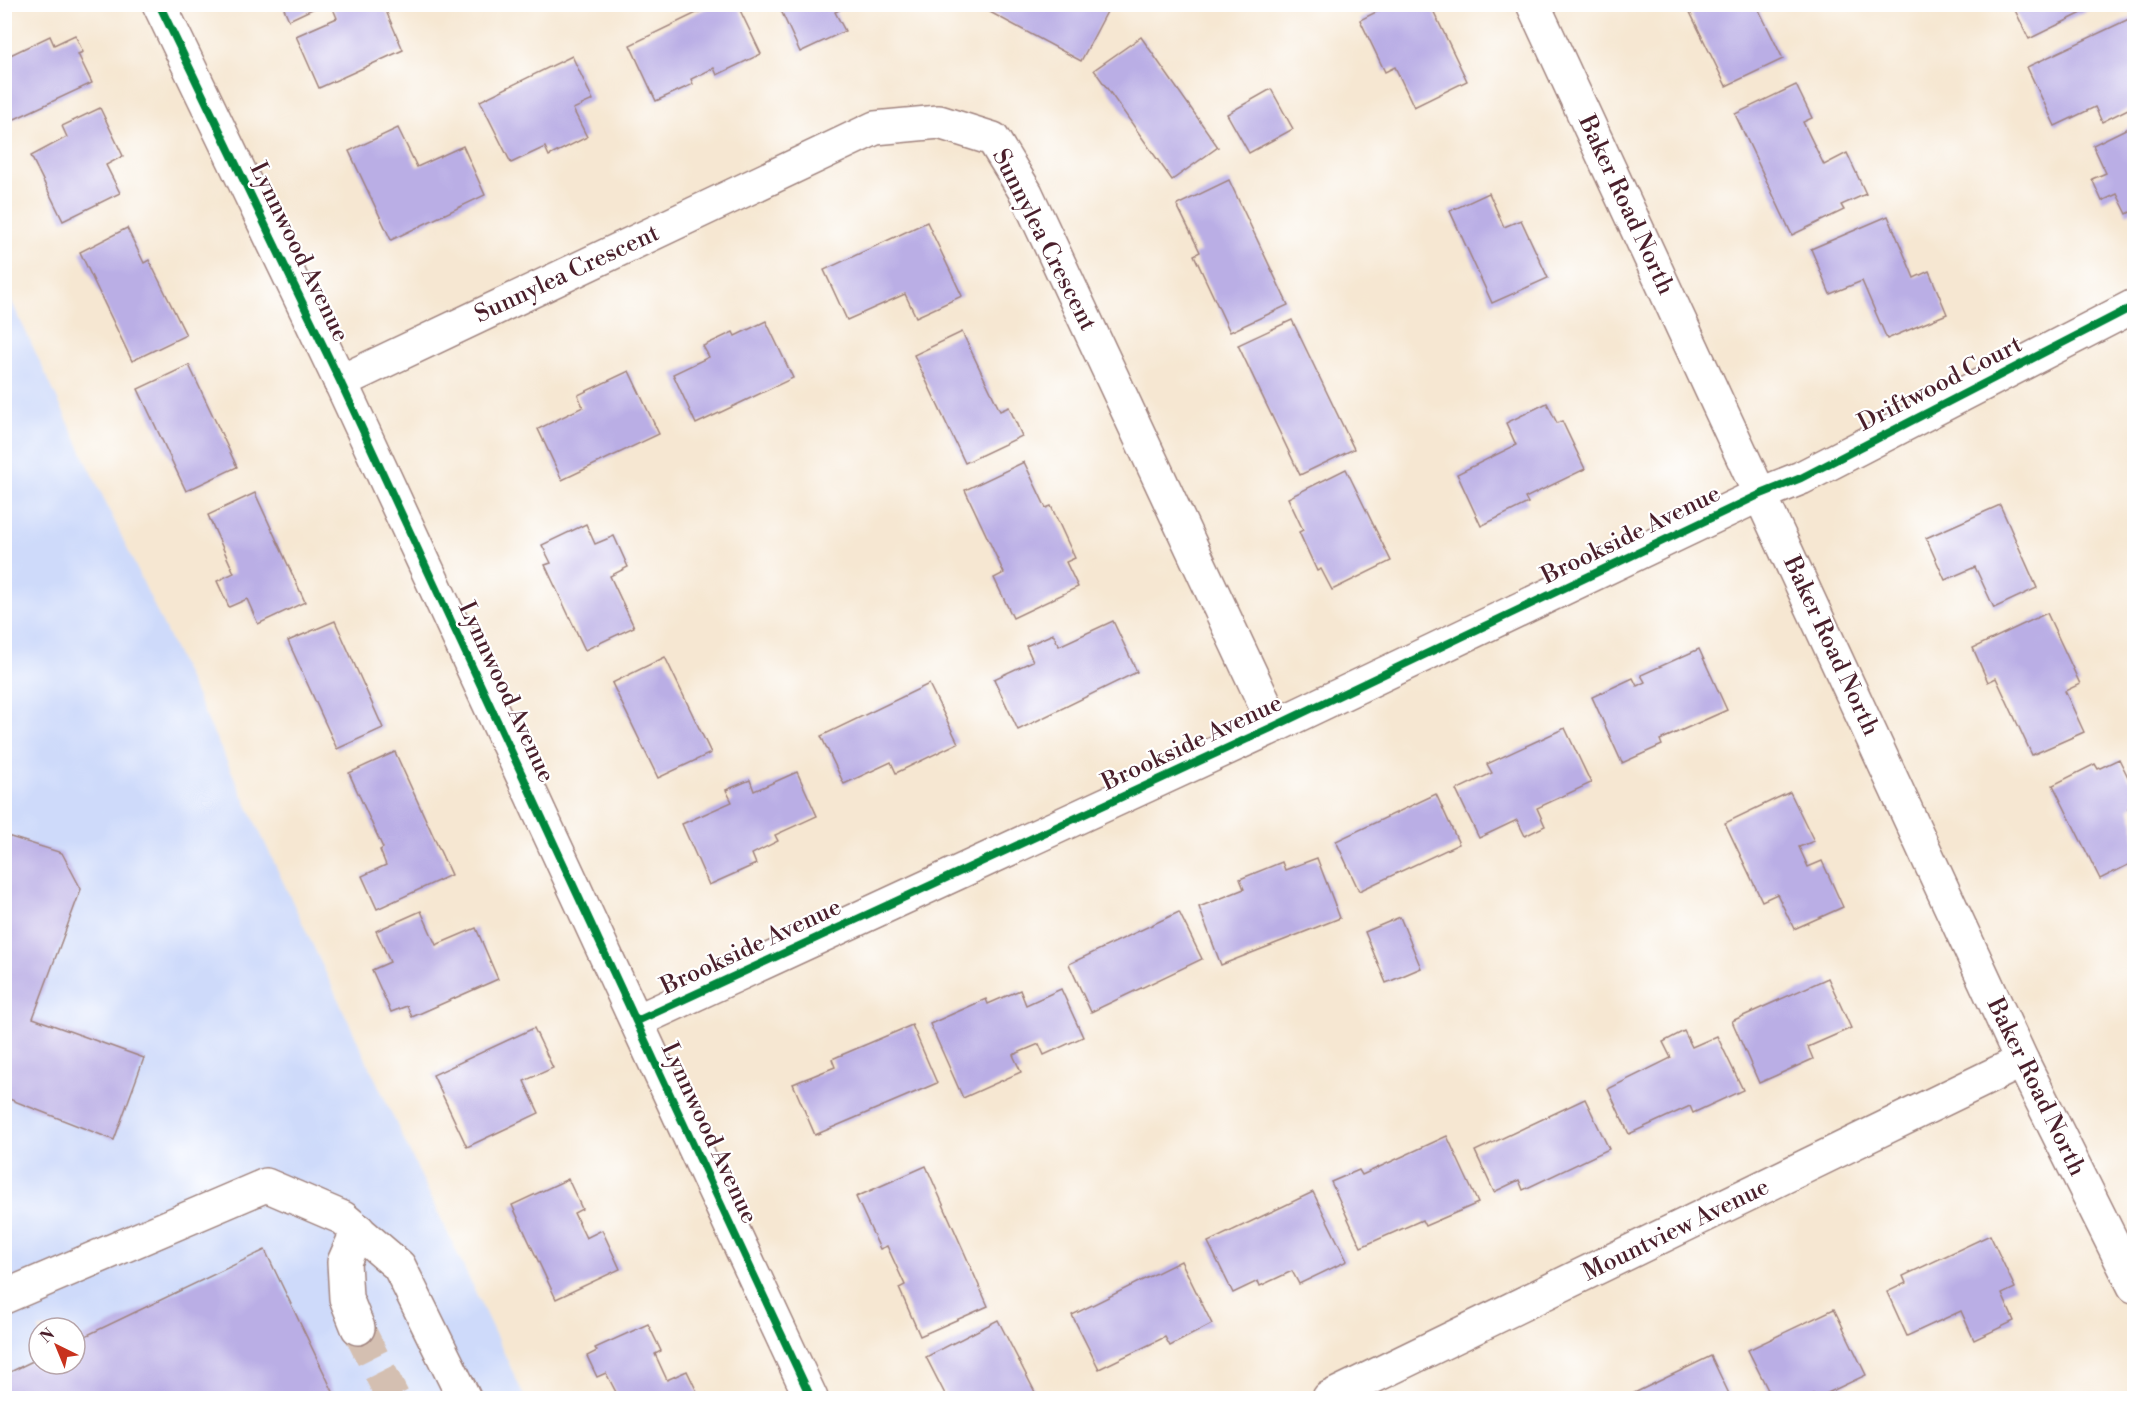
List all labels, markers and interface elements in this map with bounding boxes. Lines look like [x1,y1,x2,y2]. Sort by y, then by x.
street label: Baker Road North [1571,110,1681,300]
street label: Sunnylea Crescent [985,144,1103,336]
street label: Lynnwood Avenue [242,157,356,347]
street label: Sunnylea Crescent [470,218,665,330]
street label: Driftwood Court [1853,329,2028,438]
street label: Brookside Avenue [1536,479,1726,592]
street label: Baker Road North [1776,551,1886,741]
street label: Lynnwood Avenue [451,597,561,787]
street label: Brookside Avenue [1096,688,1287,798]
street label: Brookside Avenue [655,892,846,1002]
street label: Baker Road North [1979,992,2092,1181]
street label: Lynnwood Avenue [654,1038,764,1228]
street label: Mountview Avenue [1578,1172,1774,1288]
north arrow [27,1316,87,1376]
text: N [36,1324,59,1347]

